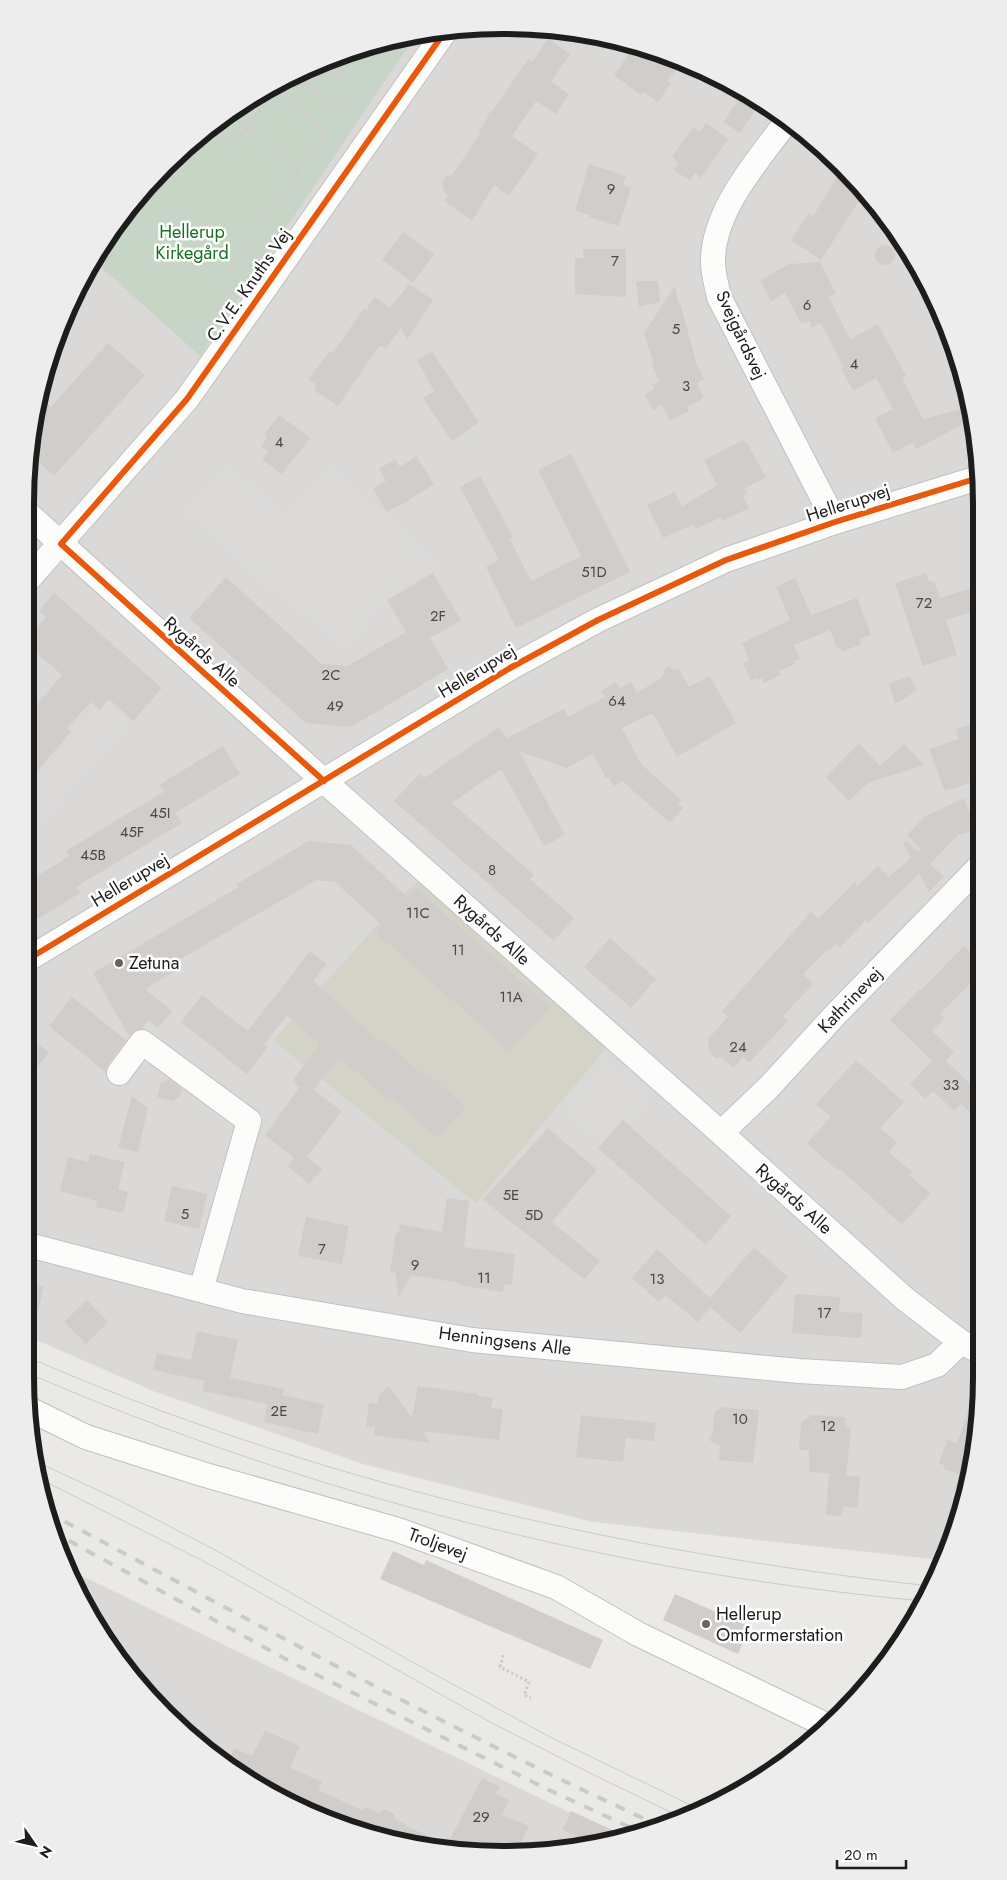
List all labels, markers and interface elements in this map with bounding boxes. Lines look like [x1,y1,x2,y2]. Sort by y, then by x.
house number: 9 [607,178,615,200]
park label: Hellerup Kirkegård [155,219,229,266]
street label: C.V.E. Knuths Vej [200,223,298,347]
house number: 7 [611,250,619,272]
street label: Svejgårdsvej [709,286,773,384]
house number: 6 [803,294,811,316]
house number: 5 [672,318,680,340]
house number: 4 [850,353,859,375]
house number: 3 [682,375,690,397]
house number: 4 [275,431,284,453]
street label: Hellerupvej [803,477,893,529]
house number: 51D [581,561,607,583]
house number: 72 [916,592,932,614]
house number: 2F [430,605,446,627]
street label: Rygårds Alle [158,610,246,694]
street label: Hellerupvej [433,638,521,704]
house number: 2C [322,664,340,686]
house number: 64 [608,690,626,712]
house number: 49 [326,695,344,717]
house number: 45I [150,802,170,824]
house number: 45F [120,821,144,843]
house number: 45B [80,844,106,866]
street label: Hellerupvej [86,847,174,913]
house number: 8 [488,859,496,881]
street label: Rygårds Alle [448,888,536,972]
house number: 11C [406,902,430,924]
house number: 11 [451,939,465,961]
place label: Zetuna [129,950,179,976]
marker: Zetuna [113,957,125,969]
street label: Kathrinevej [812,961,888,1039]
house number: 11A [499,986,523,1008]
house number: 24 [729,1036,747,1058]
house number: 33 [943,1074,959,1096]
street label: Rygårds Alle [750,1157,838,1241]
house number: 5E [503,1184,519,1206]
house number: 5 [181,1203,189,1225]
house number: 5D [525,1204,543,1226]
house number: 7 [318,1238,326,1260]
house number: 9 [411,1254,419,1276]
house number: 11 [477,1267,491,1289]
house number: 13 [650,1268,664,1290]
house number: 17 [817,1302,831,1324]
street label: Henningsens Alle [437,1320,573,1362]
house number: 2E [271,1400,287,1422]
house number: 10 [732,1408,748,1430]
house number: 12 [820,1415,836,1437]
street label: Troljevej [405,1521,471,1567]
place label: Hellerup Omformerstation [716,1601,843,1648]
marker: Hellerup Omformerstation [700,1618,712,1630]
house number: 29 [472,1806,490,1828]
north arrow [10,1820,60,1870]
scale bar [837,1838,906,1870]
text: N [34,1842,57,1862]
text: 20 m [844,1844,878,1866]

